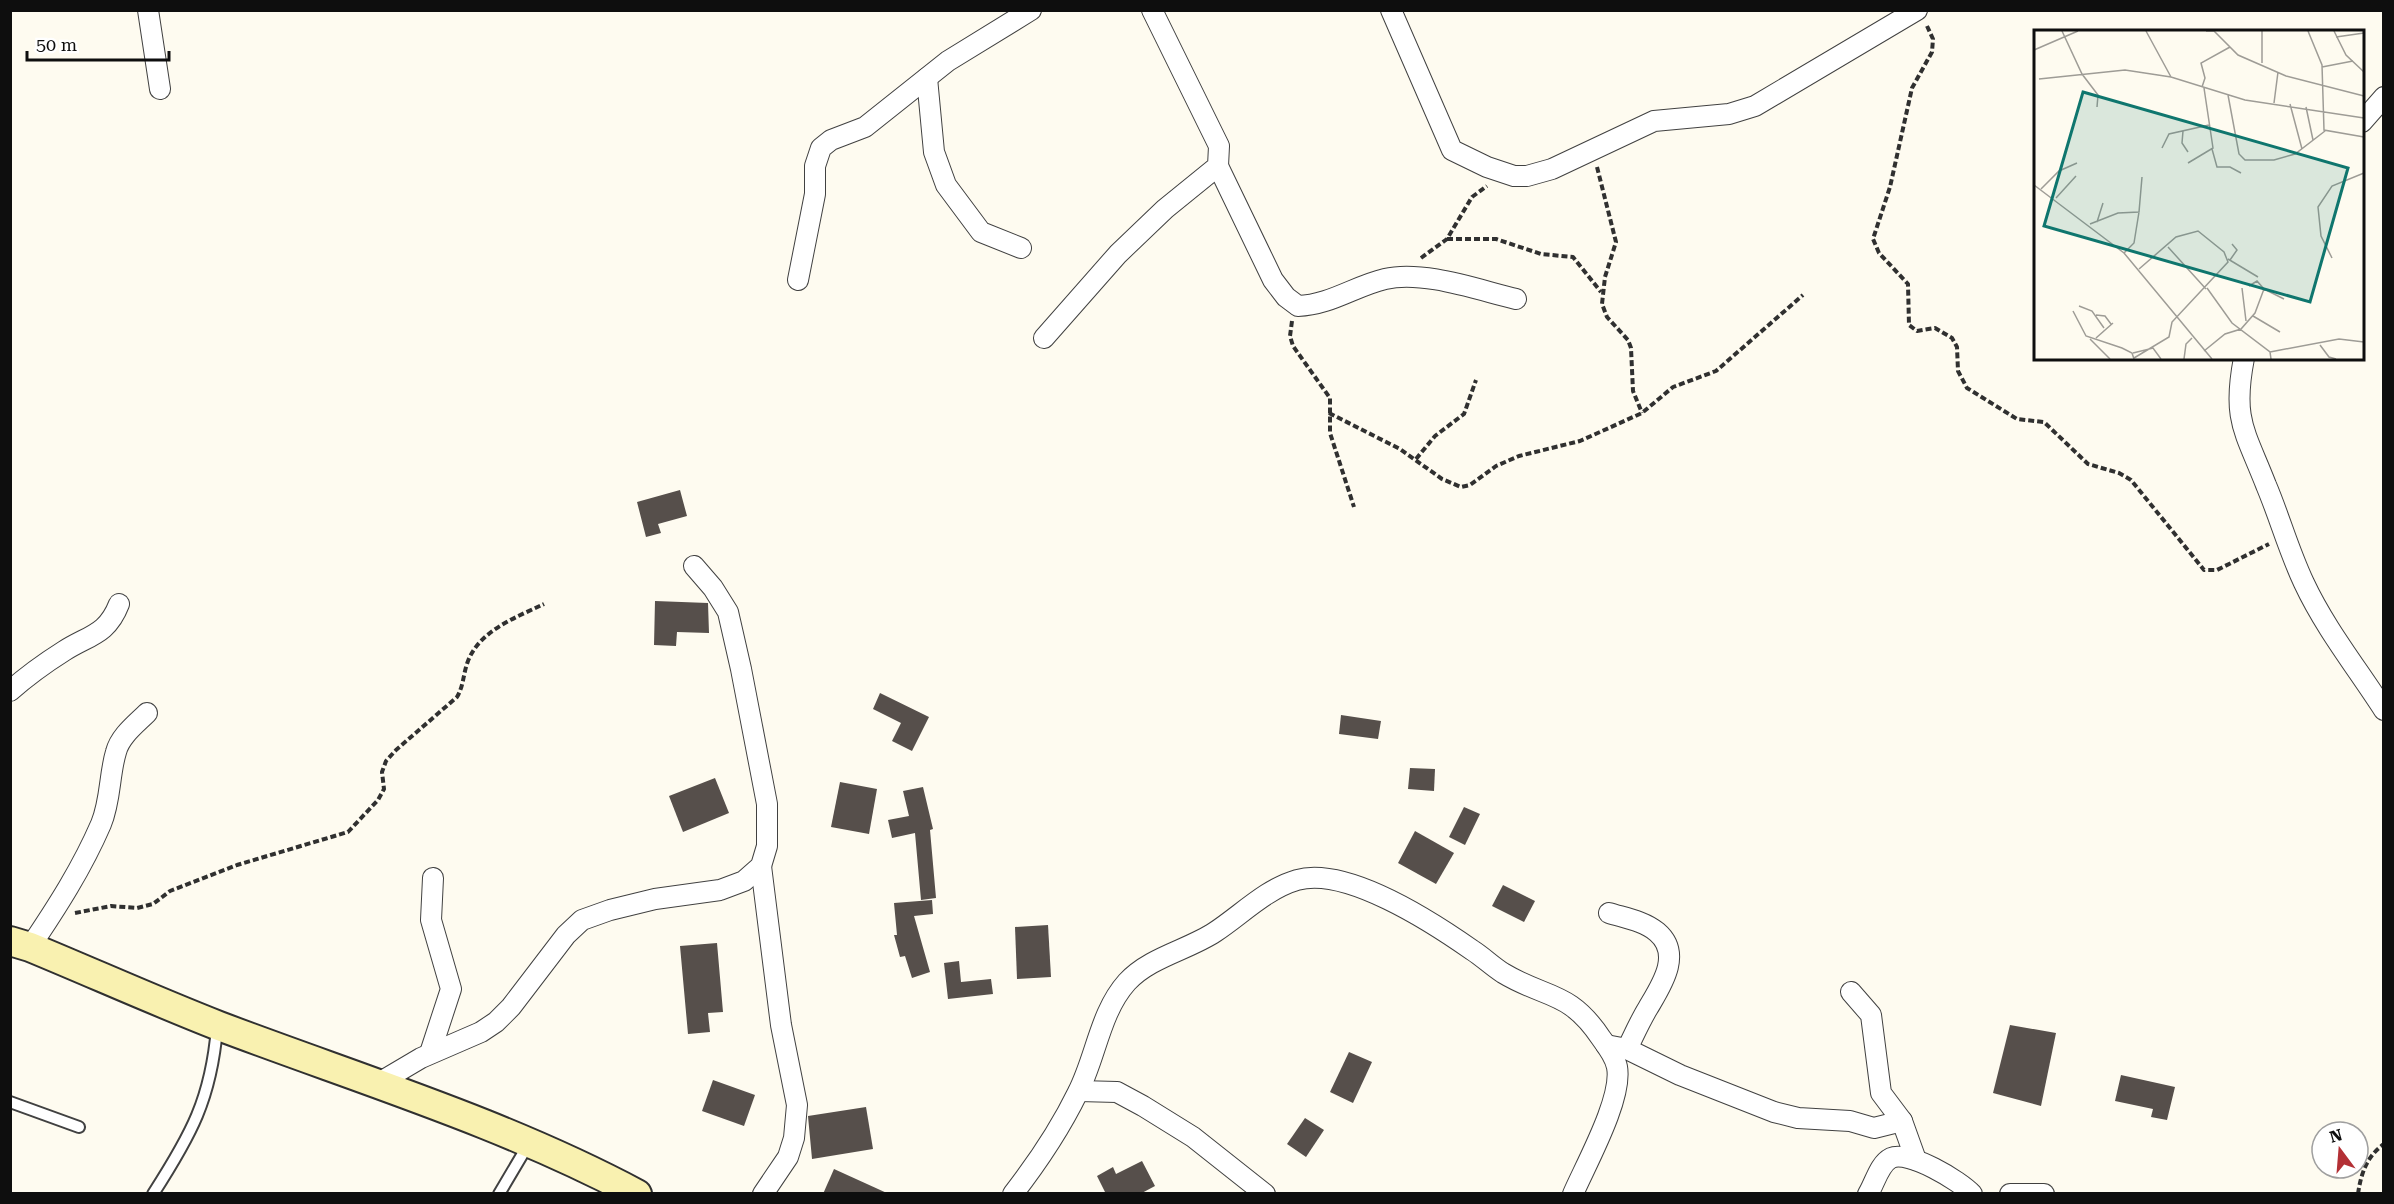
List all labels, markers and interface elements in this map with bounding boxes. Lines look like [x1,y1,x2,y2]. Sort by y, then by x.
scale bar [27,24,170,62]
inset map [2034,30,2364,360]
text: 50 m [36,34,77,55]
north arrow [2310,1120,2370,1180]
text: N [2327,1125,2345,1147]

